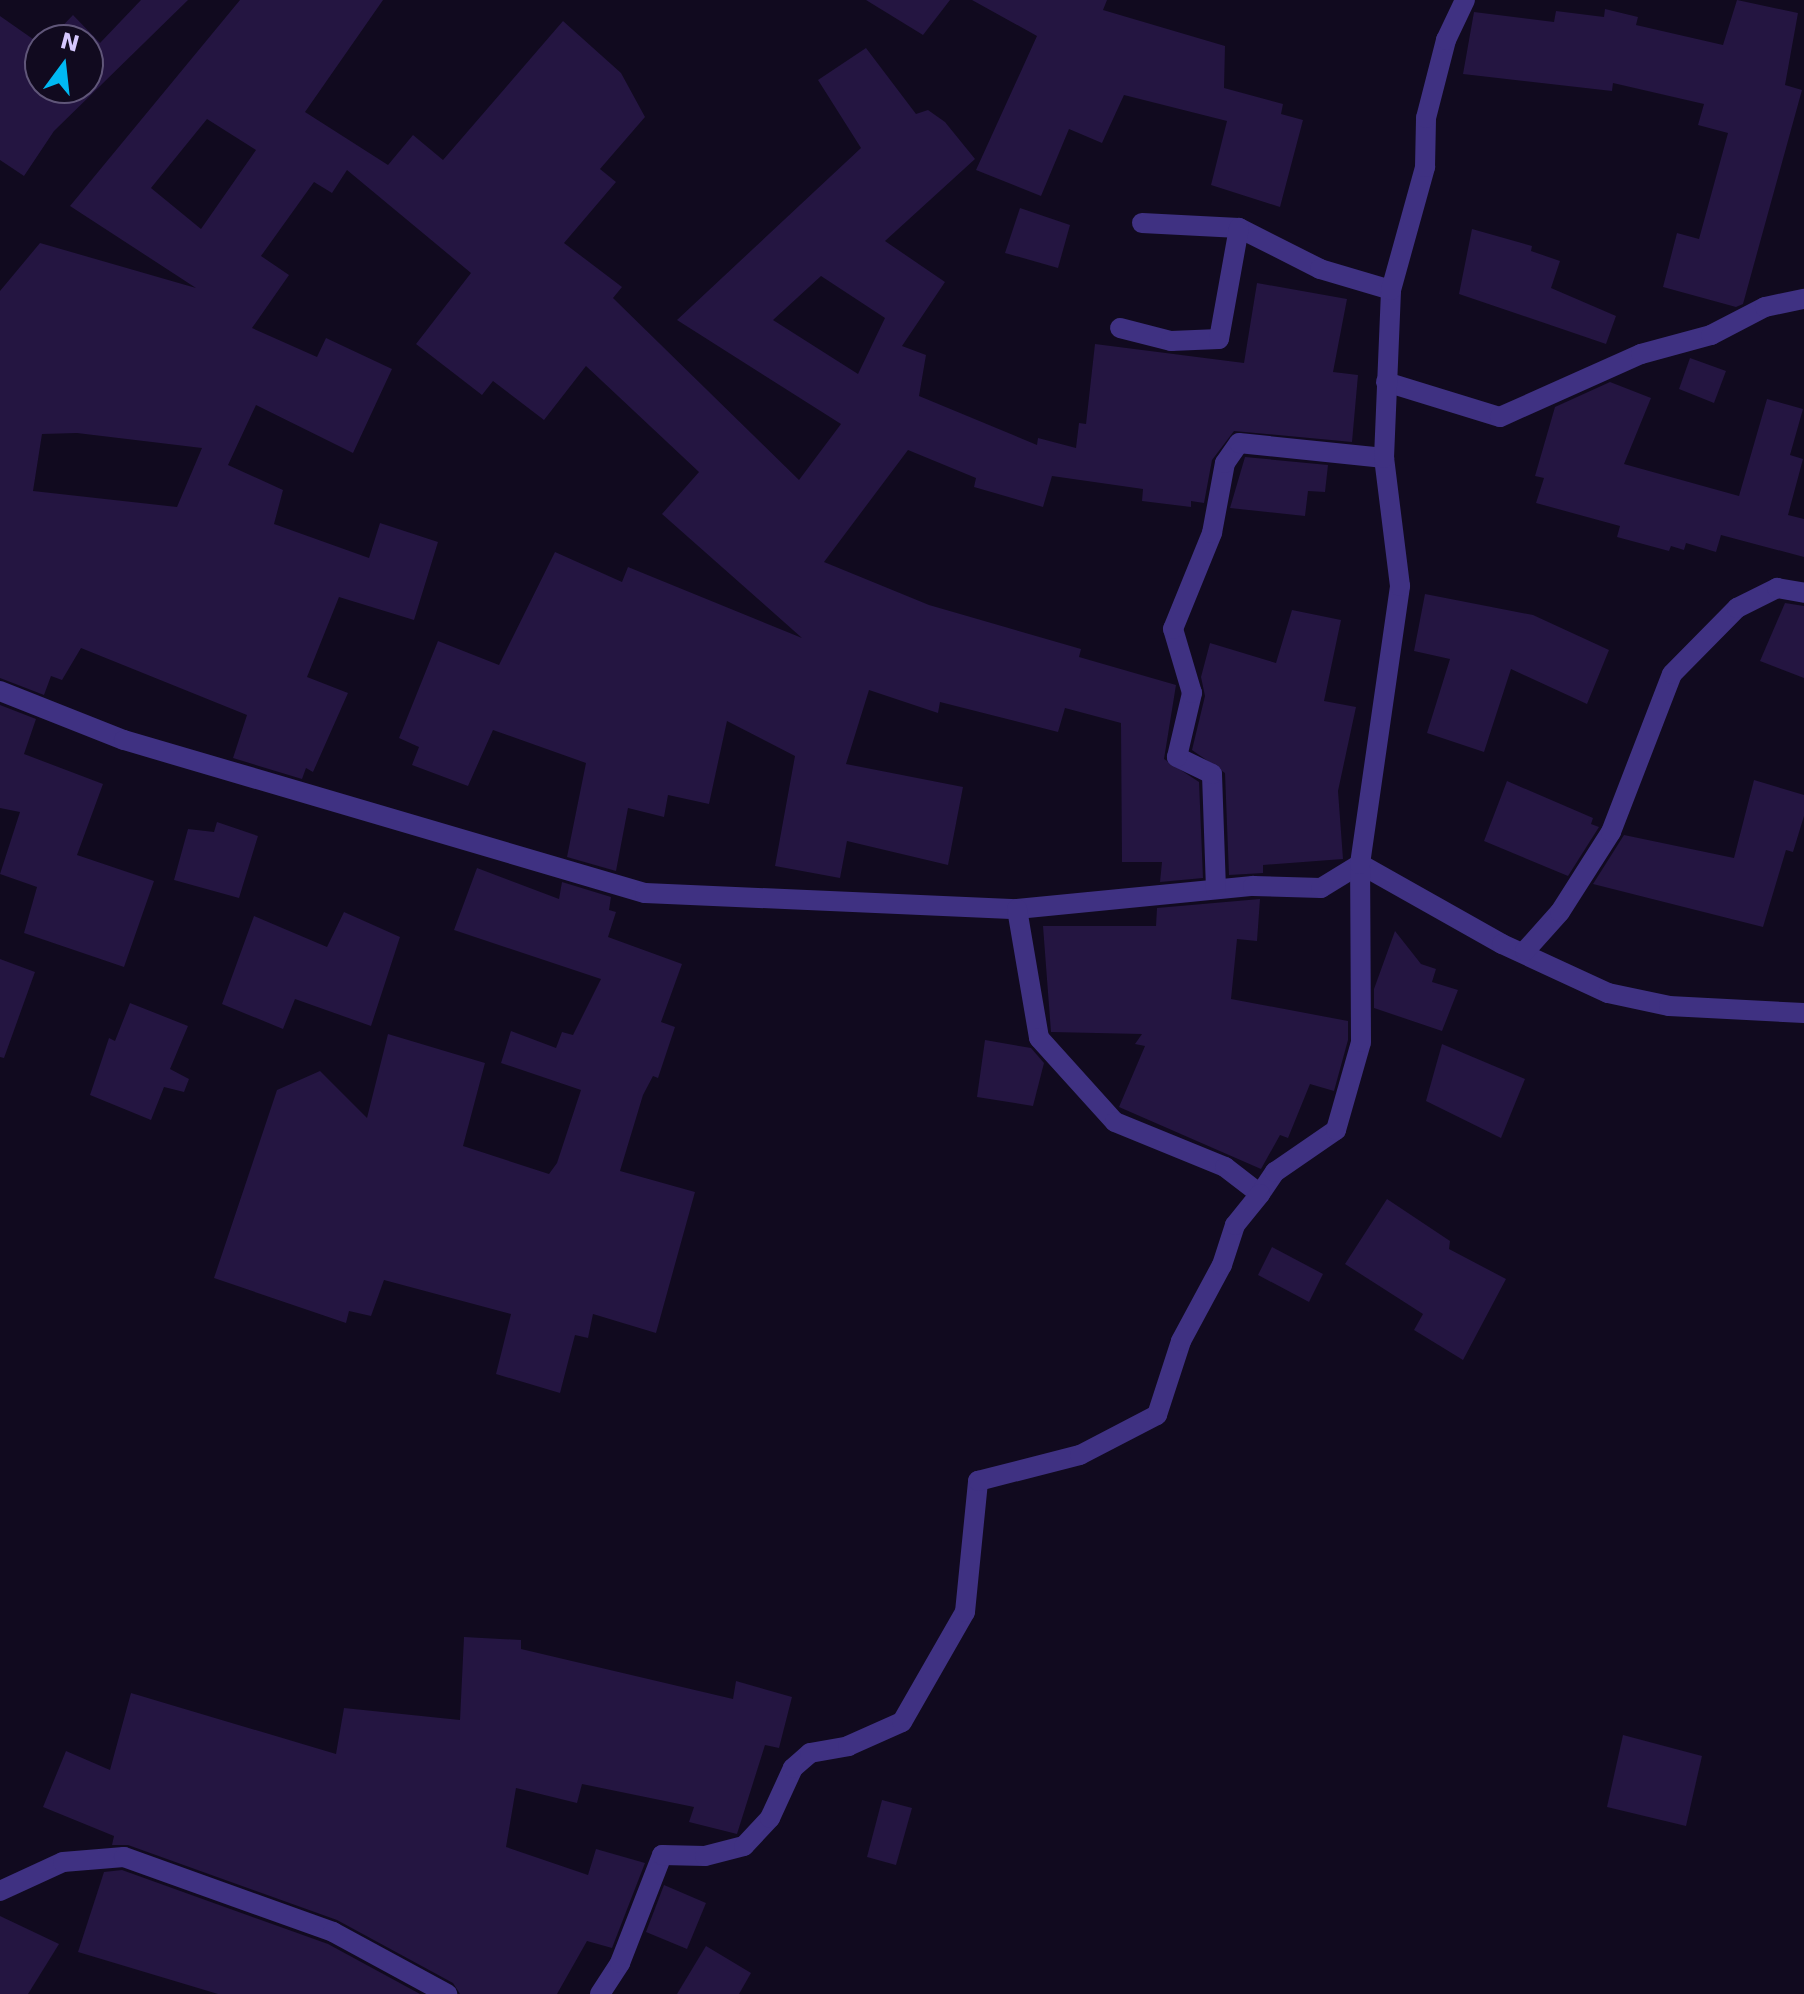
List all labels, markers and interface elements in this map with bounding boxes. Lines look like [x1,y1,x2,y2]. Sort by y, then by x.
north arrow [24,24,104,104]
text: N [58,28,82,57]

